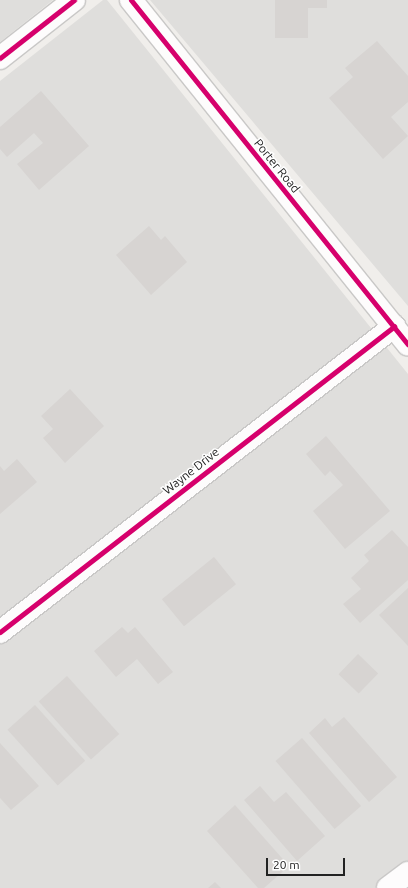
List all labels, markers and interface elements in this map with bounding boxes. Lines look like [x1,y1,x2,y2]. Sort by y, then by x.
street label: Porter Road [251,136,303,196]
street label: Wayne Drive [160,445,222,497]
scale bar [268,850,347,876]
text: 20 m [273,858,300,871]

